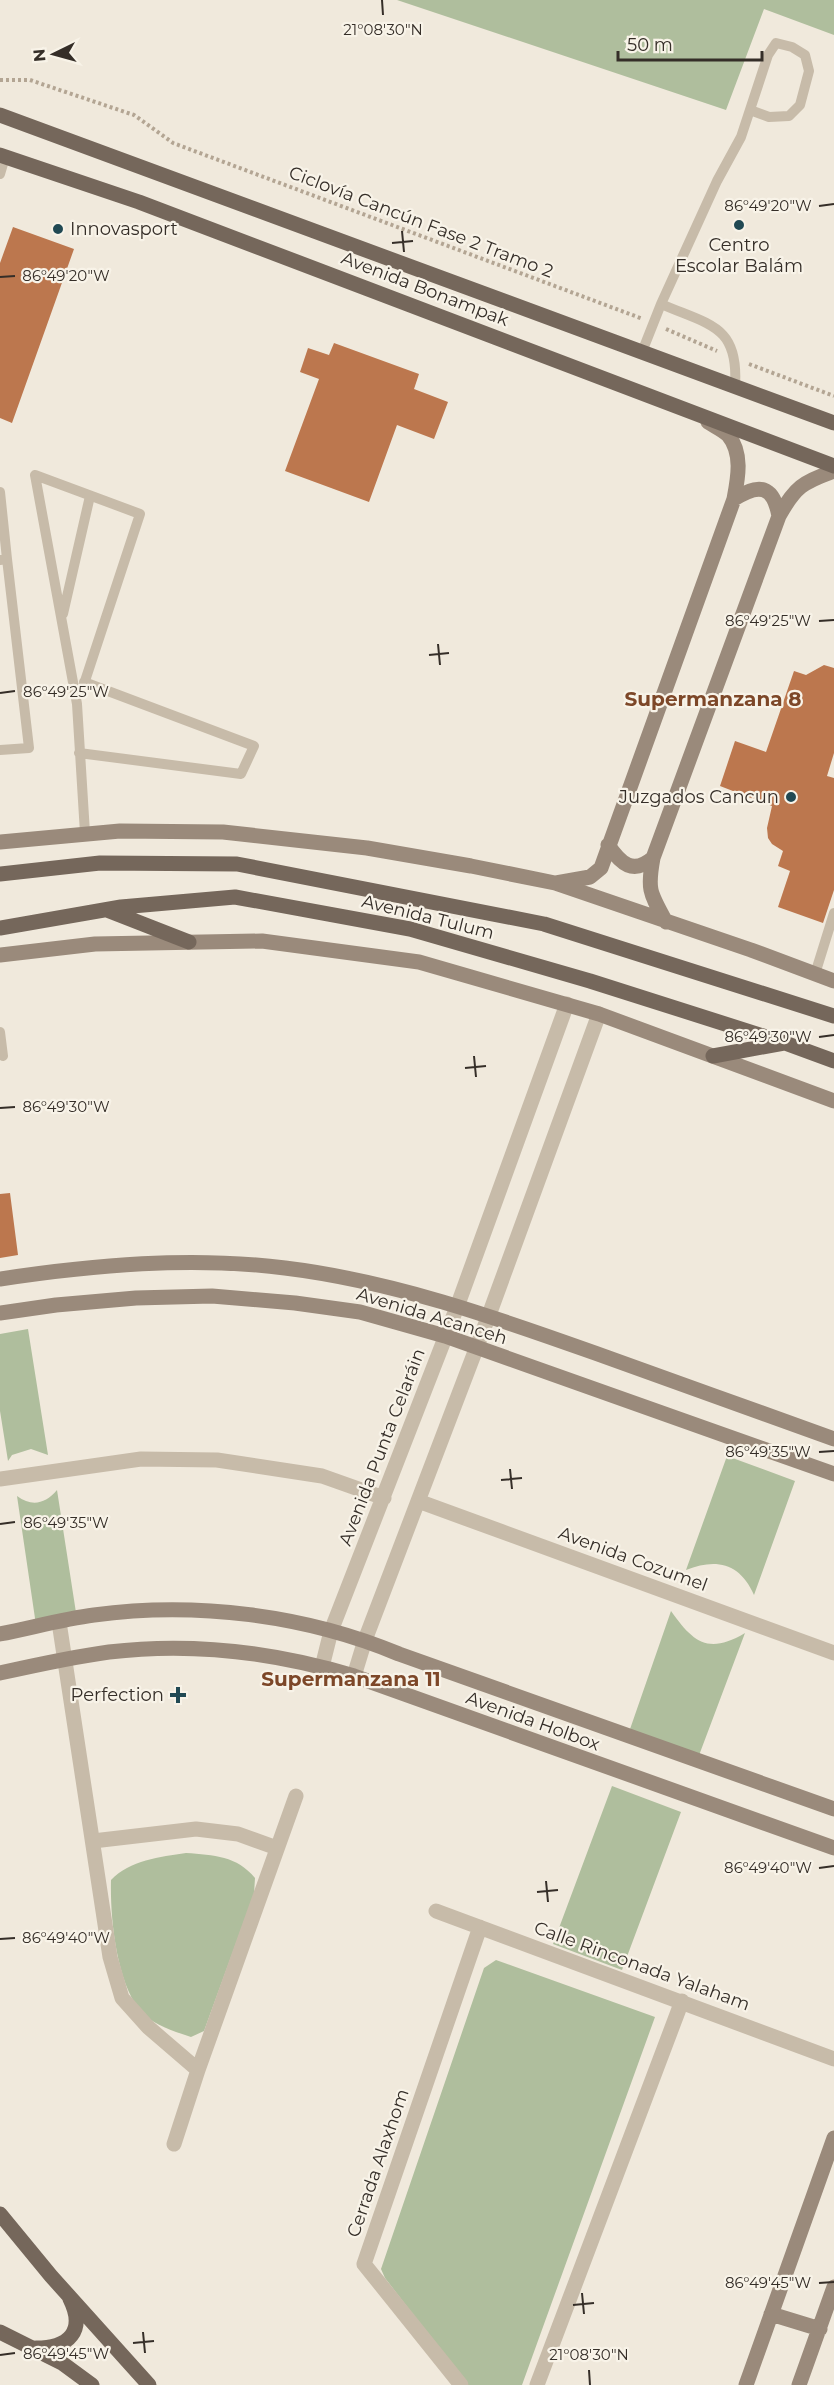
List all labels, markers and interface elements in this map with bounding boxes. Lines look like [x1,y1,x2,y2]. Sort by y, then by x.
text: 21°08'30"N [343,20,423,39]
north arrow [24,24,84,84]
scale bar [618,24,762,62]
text: 50 m [627,34,673,56]
text: N [30,48,50,63]
street label: Ciclovía Cancún Fase 2 Tramo 2 [286,161,556,283]
text: 86°49'20"W [724,196,812,215]
place label: Innovasport [70,218,178,240]
marker: Centro Escolar Balám [732,218,746,232]
marker: Innovasport [51,222,65,236]
place label: Centro Escolar Balám [675,234,803,277]
street label: Avenida Bonampak [338,247,512,331]
text: 86°49'20"W [22,266,110,285]
text: 86°49'25"W [725,611,811,630]
text: 86°49'25"W [23,682,109,701]
district label: Supermanzana 8 [625,687,801,711]
place label: Juzgados Cancun [618,786,779,808]
marker: Juzgados Cancun [784,790,798,804]
street label: Avenida Tulum [360,890,496,944]
text: 86°49'30"W [724,1027,812,1046]
text: 86°49'30"W [22,1097,110,1116]
street label: Avenida Acanceh [354,1283,510,1349]
street label: Avenida Punta Celaráin [334,1345,430,1549]
text: 86°49'35"W [725,1442,811,1461]
text: 86°49'35"W [23,1513,109,1532]
street label: Avenida Cozumel [556,1522,710,1596]
district label: Supermanzana 11 [261,1667,441,1691]
place label: Perfection [71,1684,164,1706]
marker: Perfection [169,1686,187,1704]
street label: Avenida Holbox [463,1687,603,1756]
text: 86°49'40"W [724,1858,812,1877]
street label: Calle Rinconada Yalaham [531,1917,753,2015]
text: 86°49'40"W [22,1928,110,1947]
street label: Cerrada Alaxhom [342,2086,414,2240]
text: 86°49'45"W [725,2273,811,2292]
text: 86°49'45"W [23,2344,109,2363]
text: 21°08'30"N [549,2345,629,2364]

